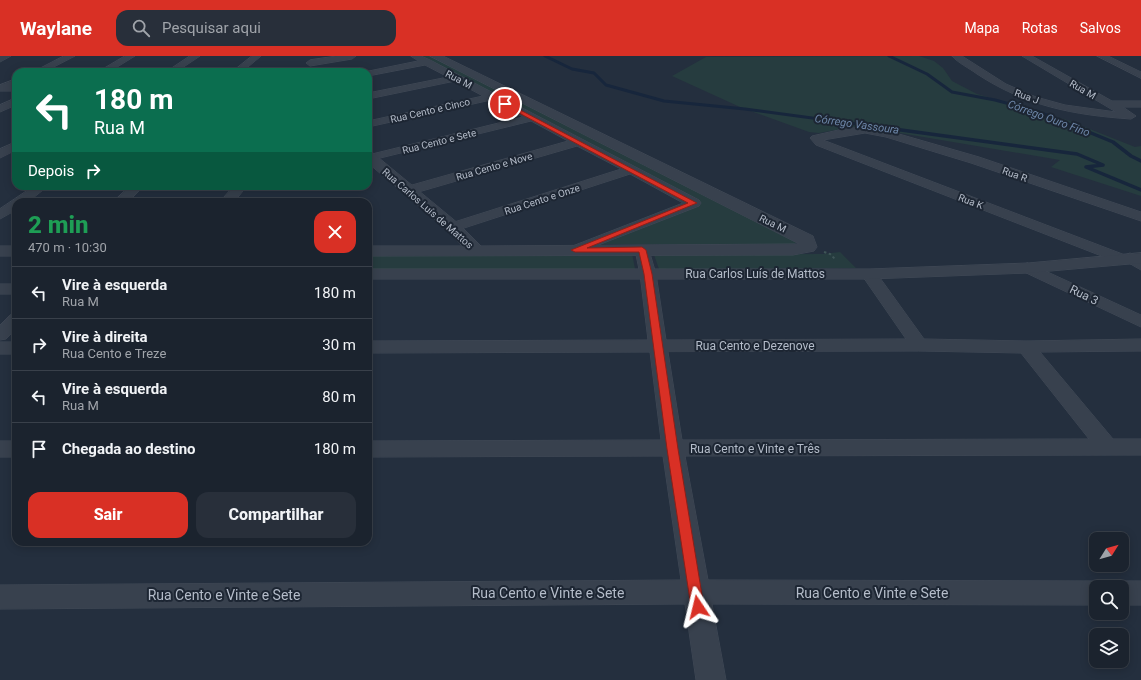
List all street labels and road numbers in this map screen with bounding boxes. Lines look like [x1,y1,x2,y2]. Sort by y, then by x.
street label: Rua M [444,68,474,91]
street label: Rua M [1068,78,1098,101]
street label: Rua J [1013,87,1041,106]
street label: Rua Cento e Cinco [389,96,471,125]
street label: Rua Cento e Sete [401,127,477,156]
street label: Rua Cento e Nove [455,150,534,183]
street label: Rua R [1001,165,1029,184]
street label: Rua Carlos Luís de Mattos [380,166,475,251]
street label: Rua Cento e Onze [503,182,581,217]
street label: Rua K [957,192,986,211]
street label: Rua M [758,212,788,235]
street label: Rua Carlos Luís de Mattos [685,267,825,281]
street label: Rua 3 [1067,282,1101,308]
street label: Rua Cento e Dezenove [695,339,815,353]
street label: Rua Cento e Vinte e Três [690,442,820,456]
street label: Rua Cento e Vinte e Sete [472,585,624,601]
street label: Rua Cento e Vinte e Sete [796,585,948,601]
street label: Rua Cento e Vinte e Sete [148,587,300,603]

